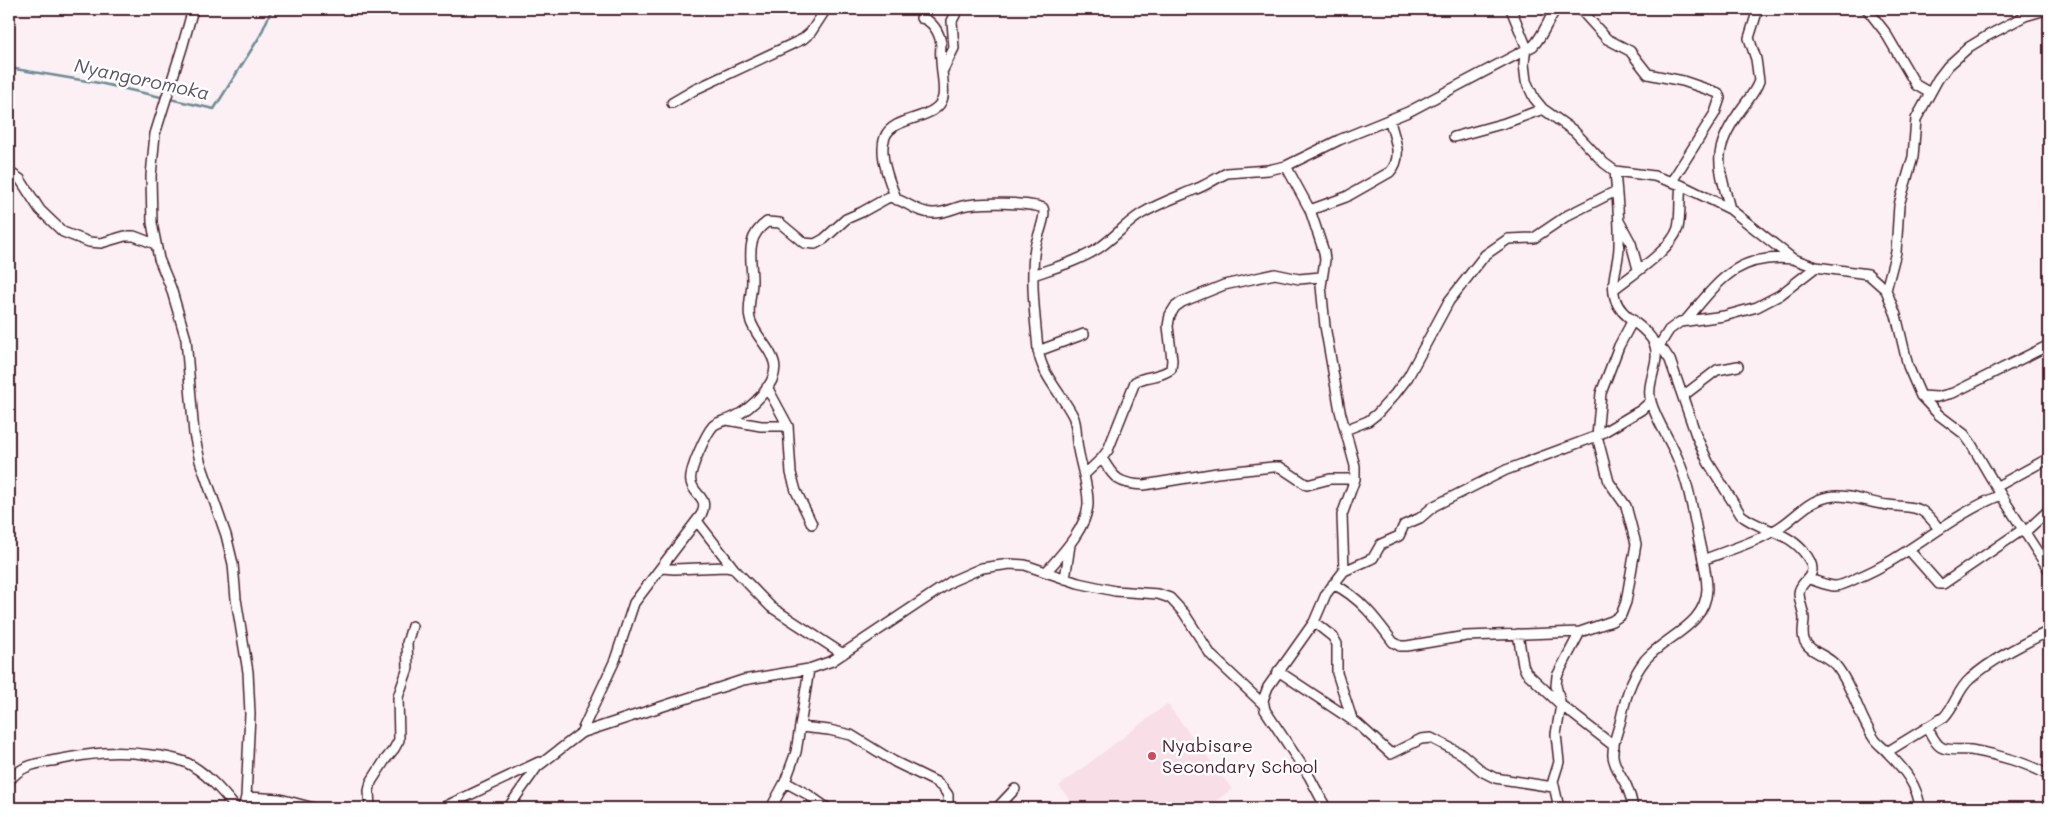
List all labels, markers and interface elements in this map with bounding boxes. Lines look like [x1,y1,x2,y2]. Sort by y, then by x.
water label: Nyangoromoka [72,52,212,105]
place label: Nyabisare Secondary School [1162,733,1318,778]
marker: Nyabisare Secondary School [1146,750,1158,762]

